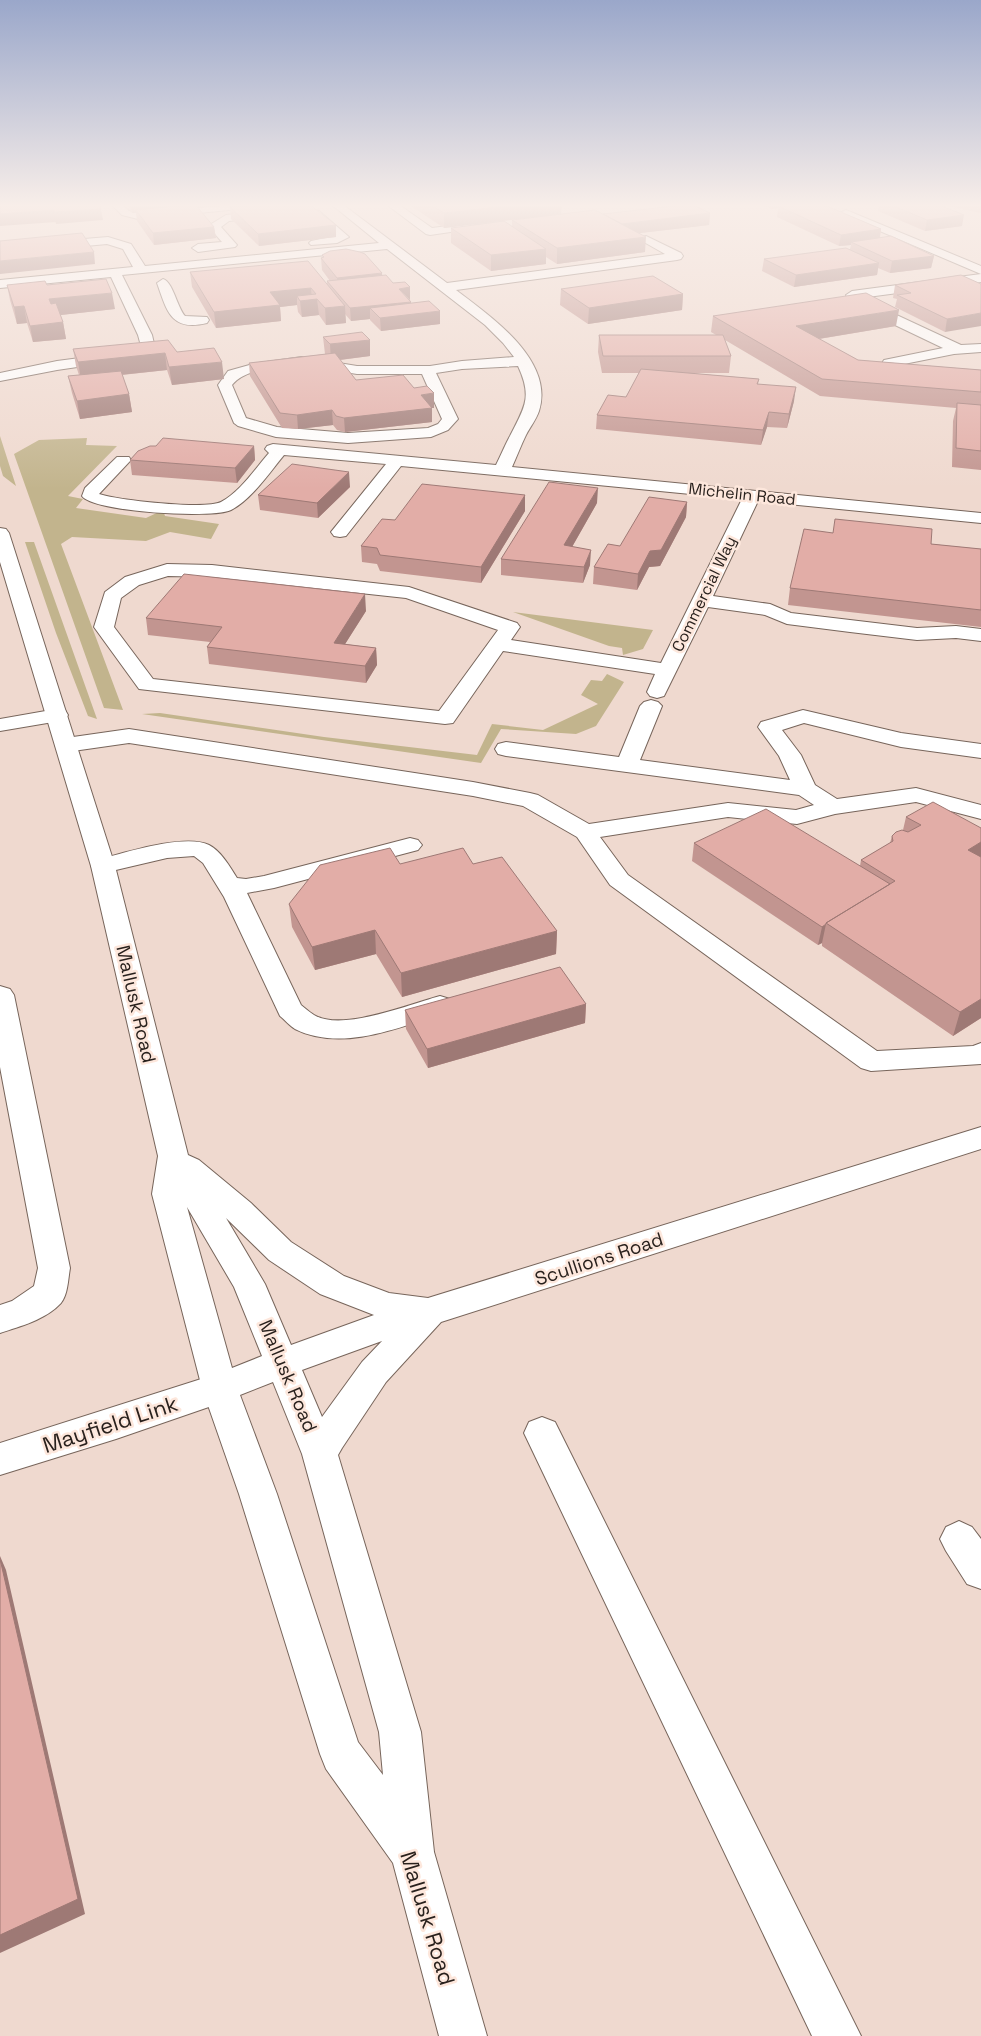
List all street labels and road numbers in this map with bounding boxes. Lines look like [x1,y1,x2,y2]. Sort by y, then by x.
street label: Michelin Road [687,478,797,510]
street label: Commercial Way [667,533,741,655]
street label: Mallusk Road [110,943,162,1065]
street label: Scullions Road [532,1226,666,1292]
street label: Mallusk Road [253,1316,323,1436]
street label: Mayfield Link [39,1389,181,1459]
street label: Mallusk Road [394,1847,462,1989]

